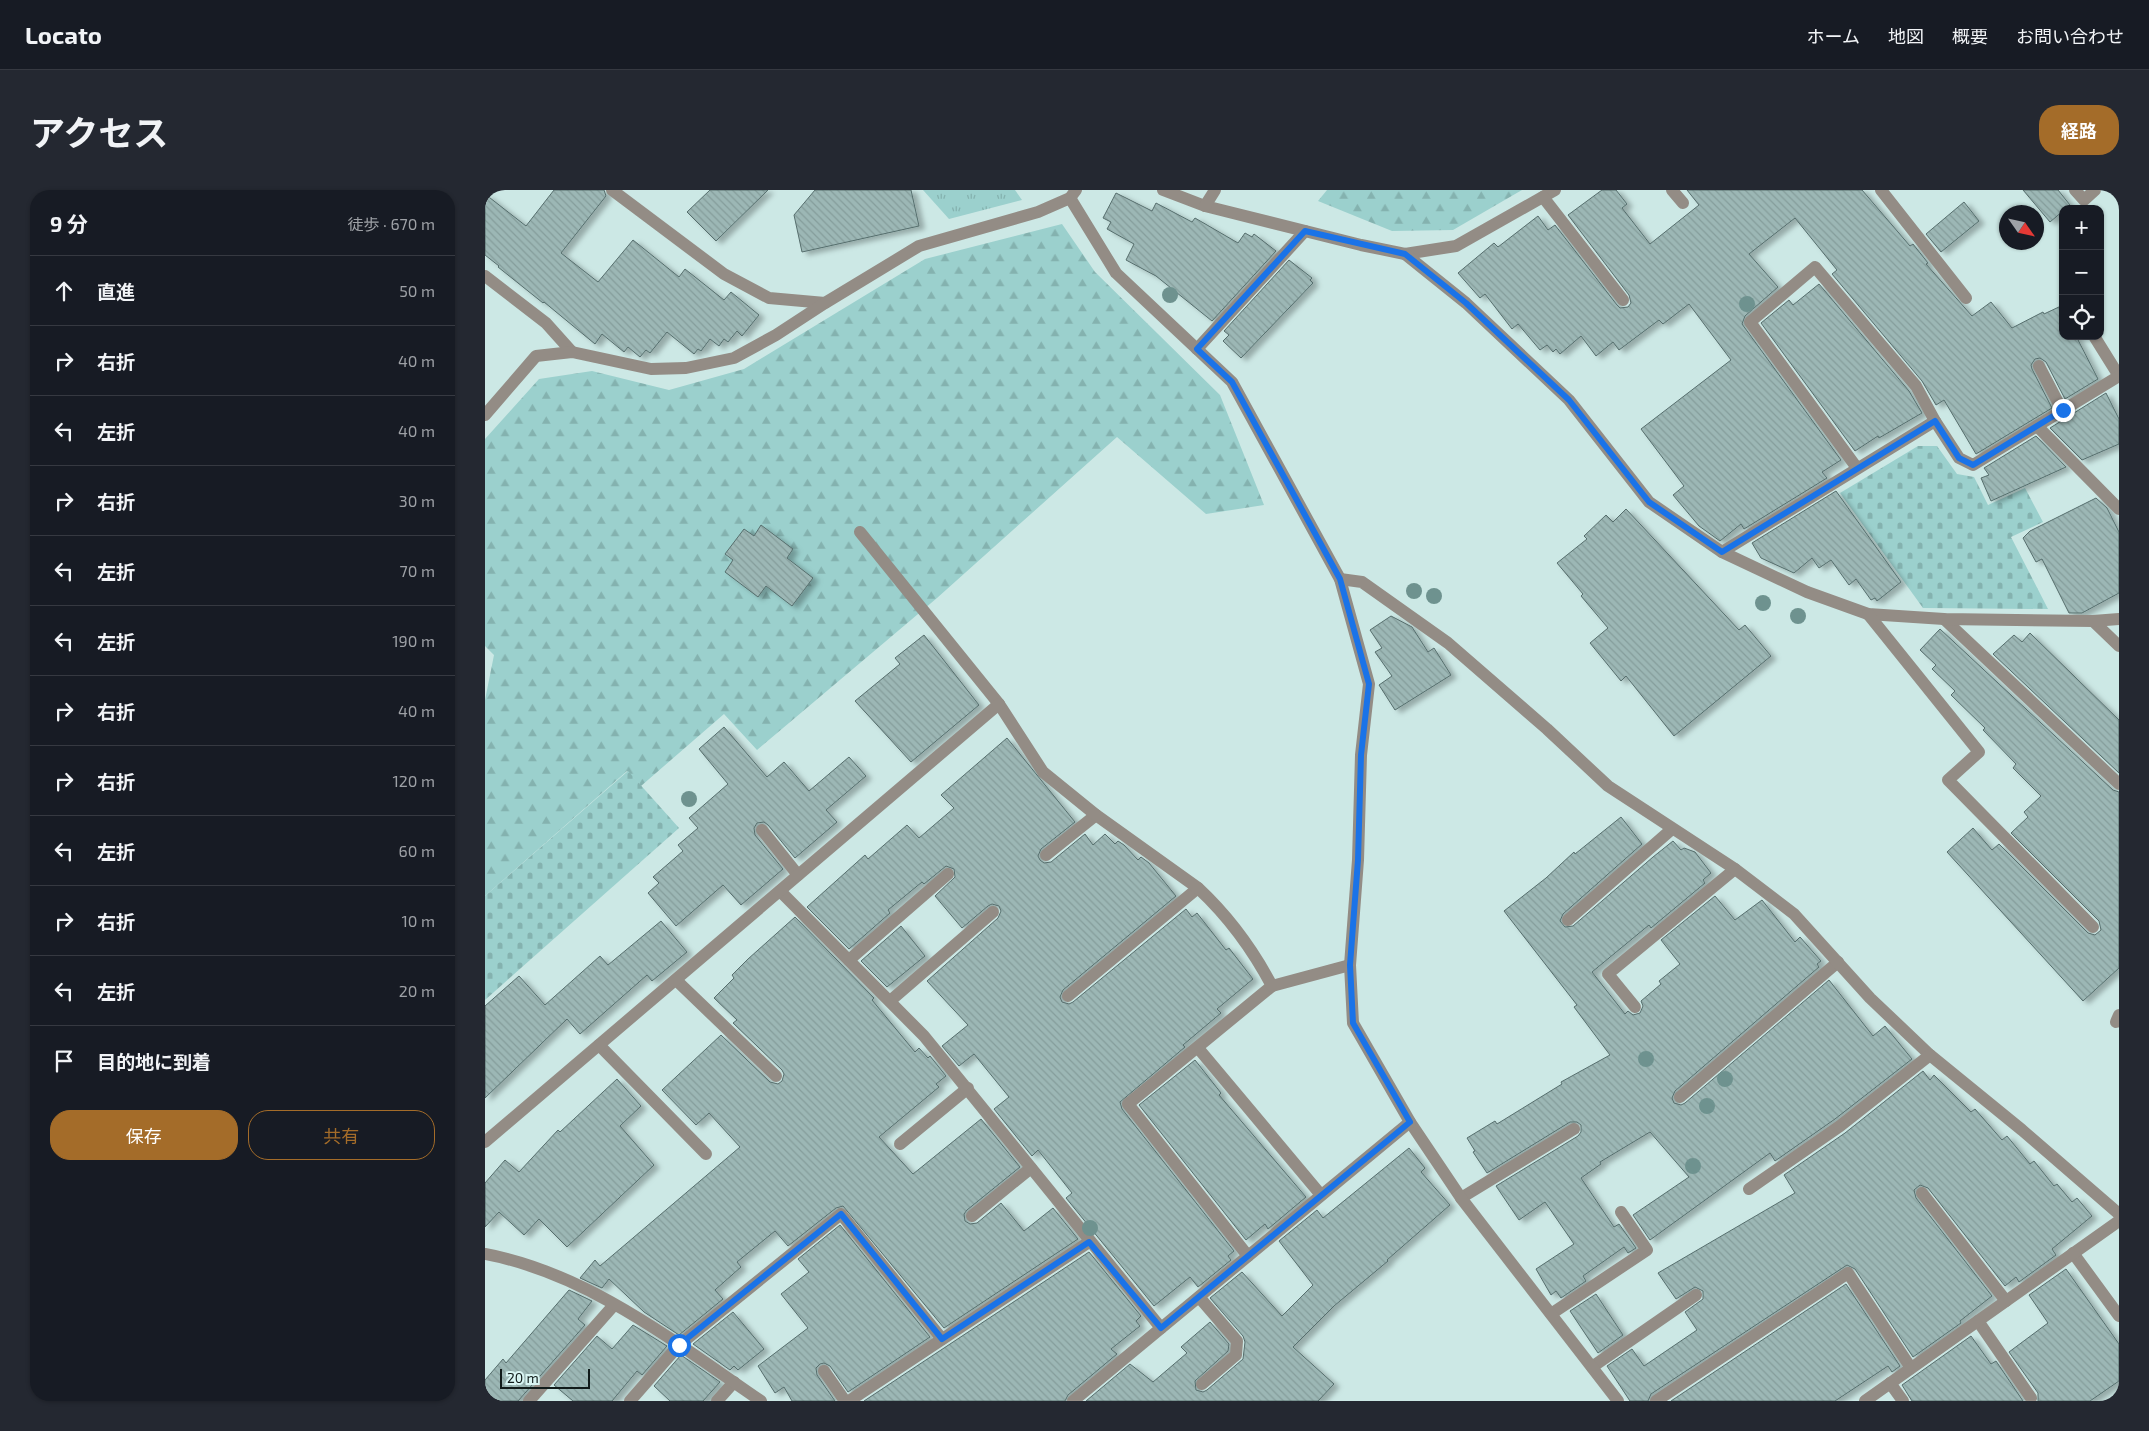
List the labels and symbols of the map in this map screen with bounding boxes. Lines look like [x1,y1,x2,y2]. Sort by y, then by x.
north arrow [1999,205,2044,250]
route end [2052,399,2075,422]
route start [668,1334,691,1357]
scale bar [500,1366,590,1389]

